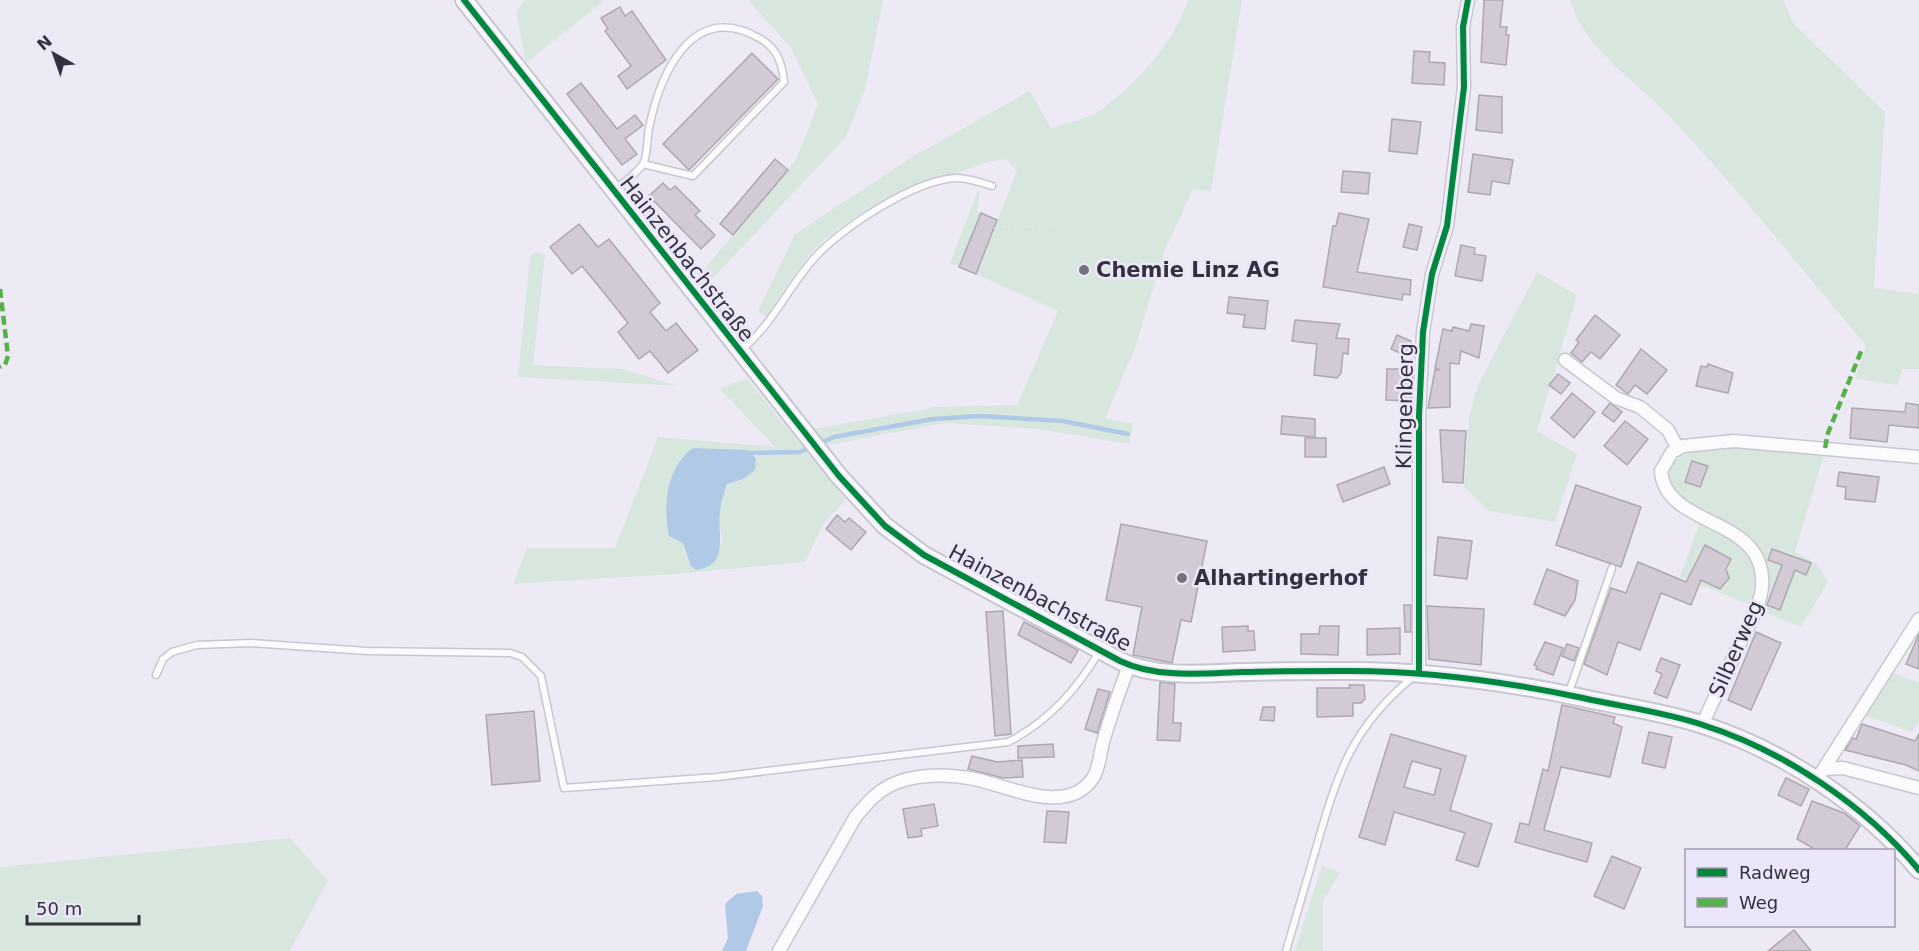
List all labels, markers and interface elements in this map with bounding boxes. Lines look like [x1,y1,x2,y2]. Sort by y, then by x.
north arrow [24,24,84,84]
text: N [33,31,56,54]
street label: Hainzenbachstraße [615,172,759,346]
place label: Chemie Linz AG [1096,258,1280,282]
marker: Chemie Linz AG [1077,263,1091,277]
street label: Klingenberg [1392,343,1418,469]
street label: Hainzenbachstraße [945,540,1135,656]
place label: Alhartingerhof [1194,566,1368,590]
marker: Alhartingerhof [1175,571,1189,585]
street label: Silberweg [1704,597,1768,701]
legend [1685,849,1895,927]
text: Radweg [1739,862,1811,883]
scale bar [27,888,140,926]
text: Weg [1739,892,1778,913]
text: 50 m [36,898,82,919]

